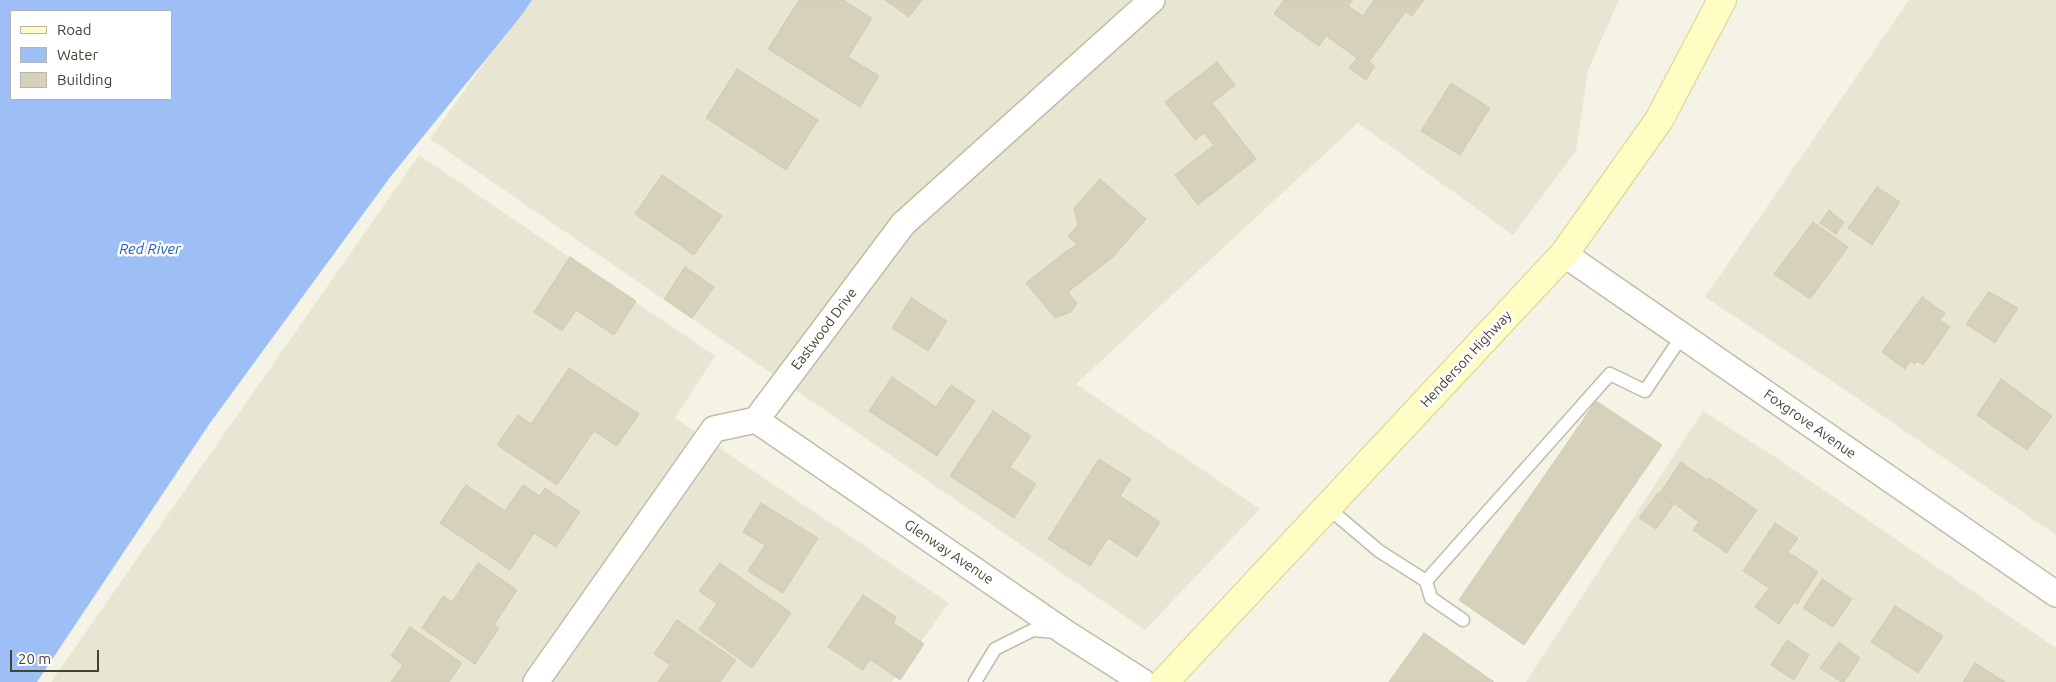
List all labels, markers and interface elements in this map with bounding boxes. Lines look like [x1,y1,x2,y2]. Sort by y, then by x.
legend [10,10,172,100]
text: Road [57,21,92,38]
text: Water [57,46,98,63]
text: Building [57,71,112,88]
water label: Red River [119,240,181,258]
street label: Eastwood Drive [788,285,860,373]
street label: Henderson Highway [1417,307,1515,411]
street label: Foxgrove Avenue [1761,386,1859,462]
street label: Glenway Avenue [901,516,997,588]
scale bar [12,640,101,672]
text: 20 m [18,650,51,667]

